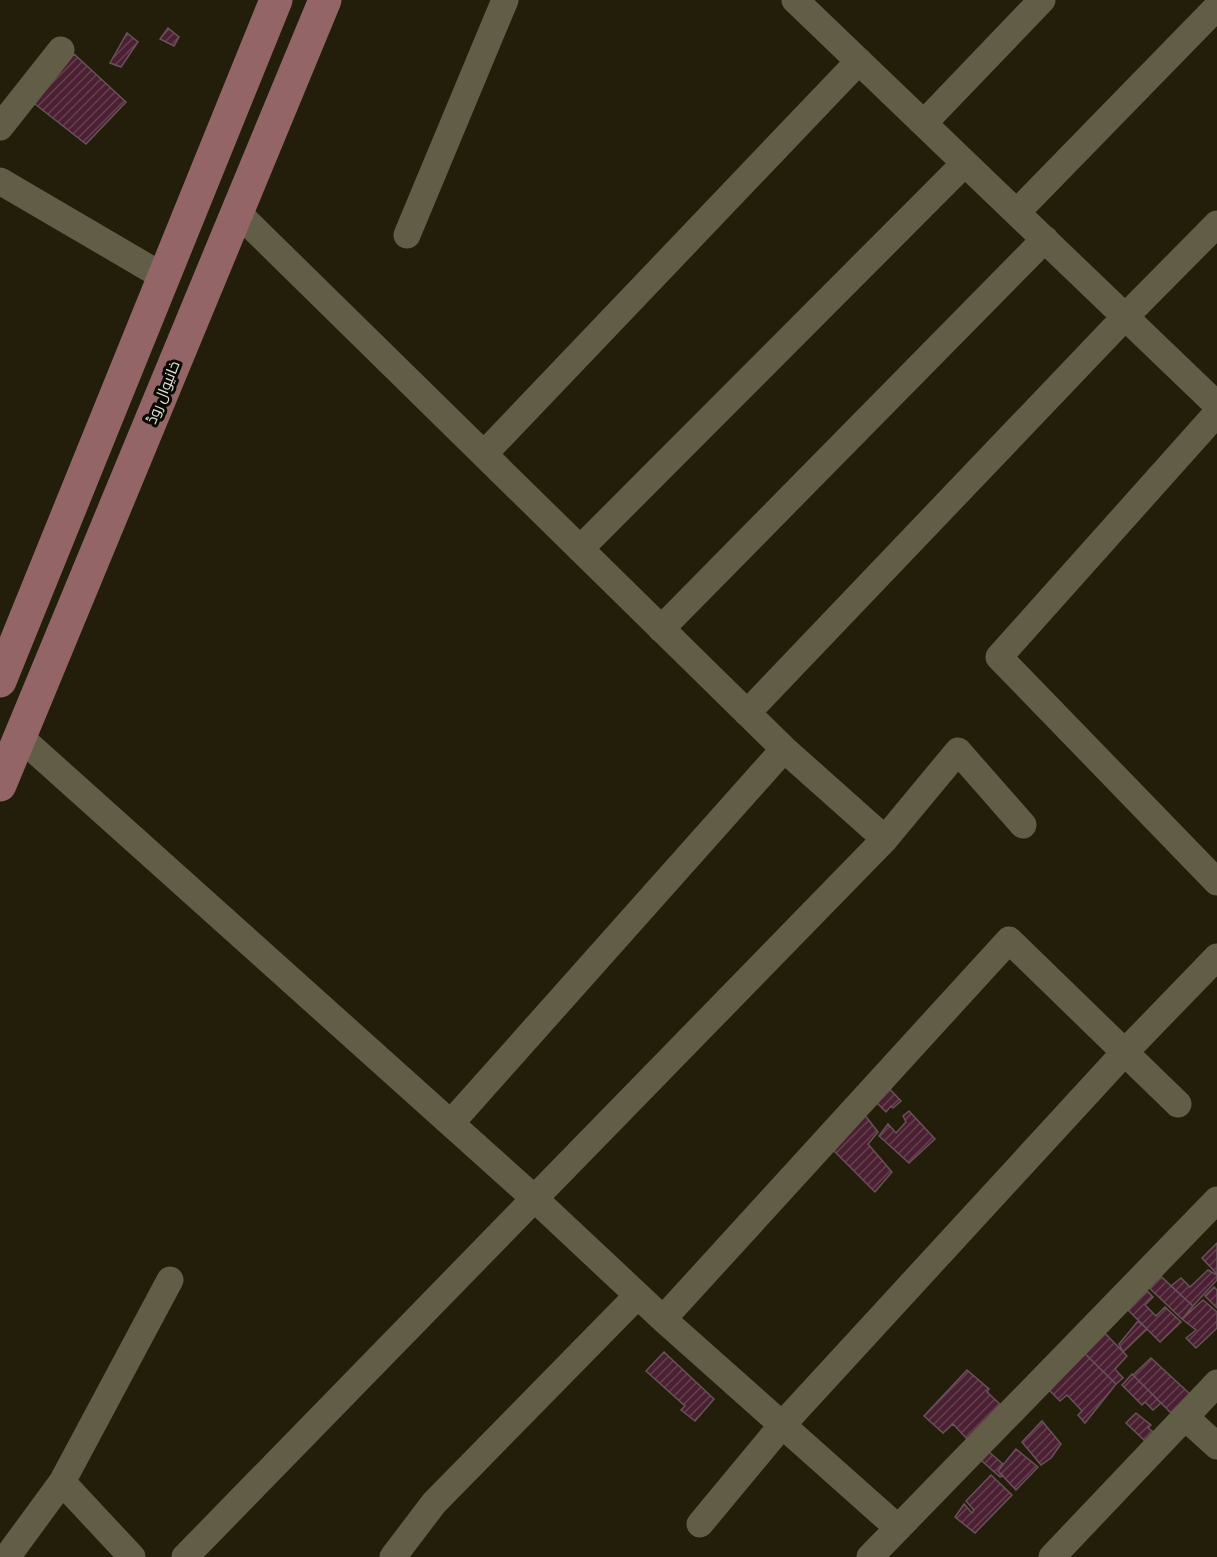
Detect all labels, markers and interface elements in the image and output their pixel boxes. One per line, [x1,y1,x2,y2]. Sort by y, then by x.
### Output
street label: خانیوال روڈ [141,358,184,426]

